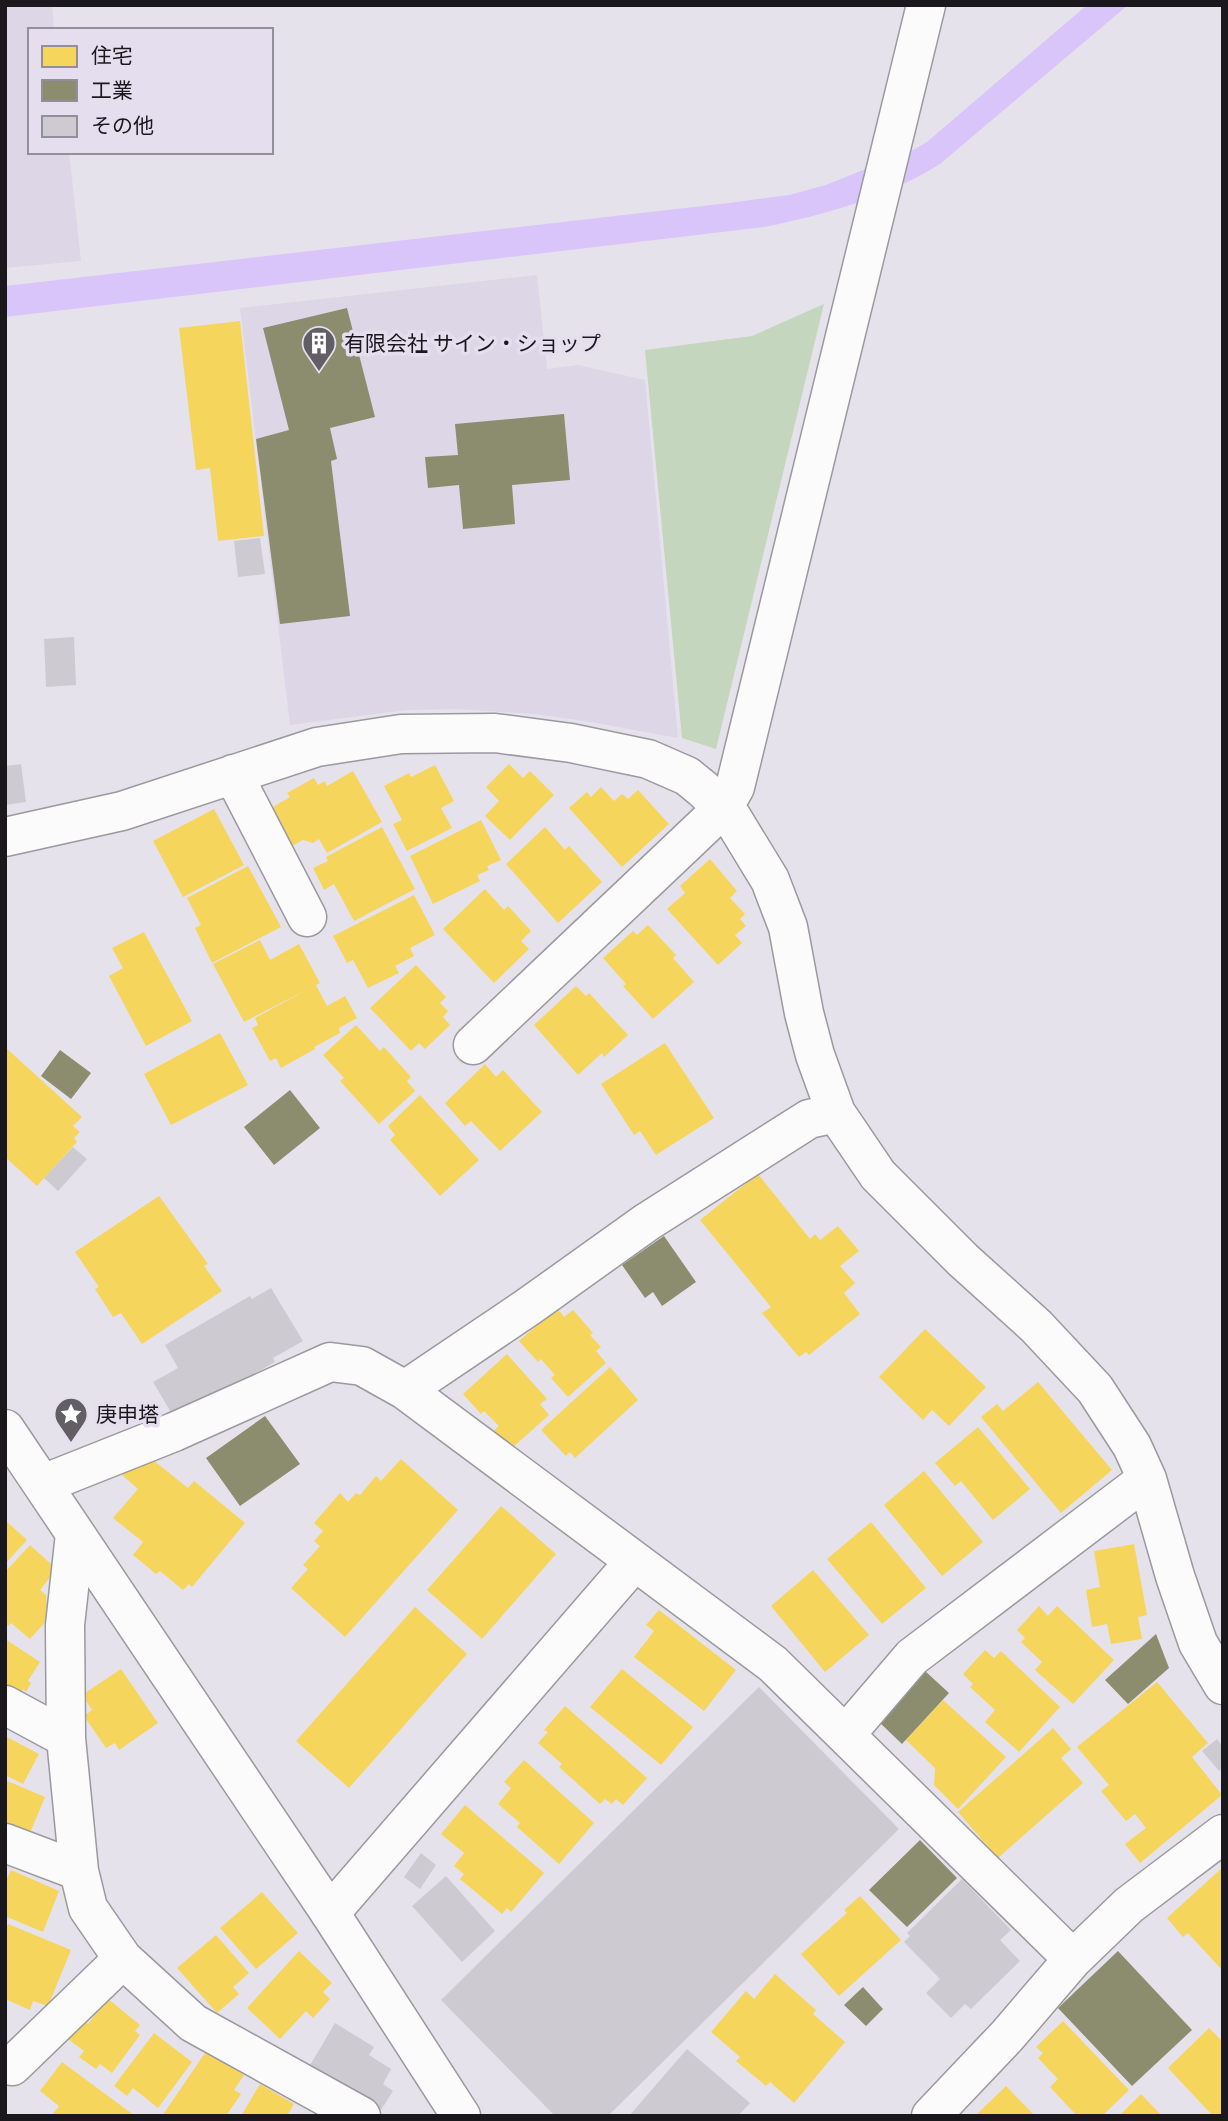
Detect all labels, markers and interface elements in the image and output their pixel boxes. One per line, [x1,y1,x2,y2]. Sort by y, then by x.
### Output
legend [28,28,273,154]
text: 住宅 [91,41,133,70]
text: 工業 [91,76,133,105]
text: その他 [91,111,154,140]
building icon: 有限会社 サイン・ショップ [300,324,338,373]
place label: 有限会社 サイン・ショップ [344,329,601,358]
place icon: 庚申塔 [52,1395,90,1444]
place label: 庚申塔 [96,1400,159,1429]

